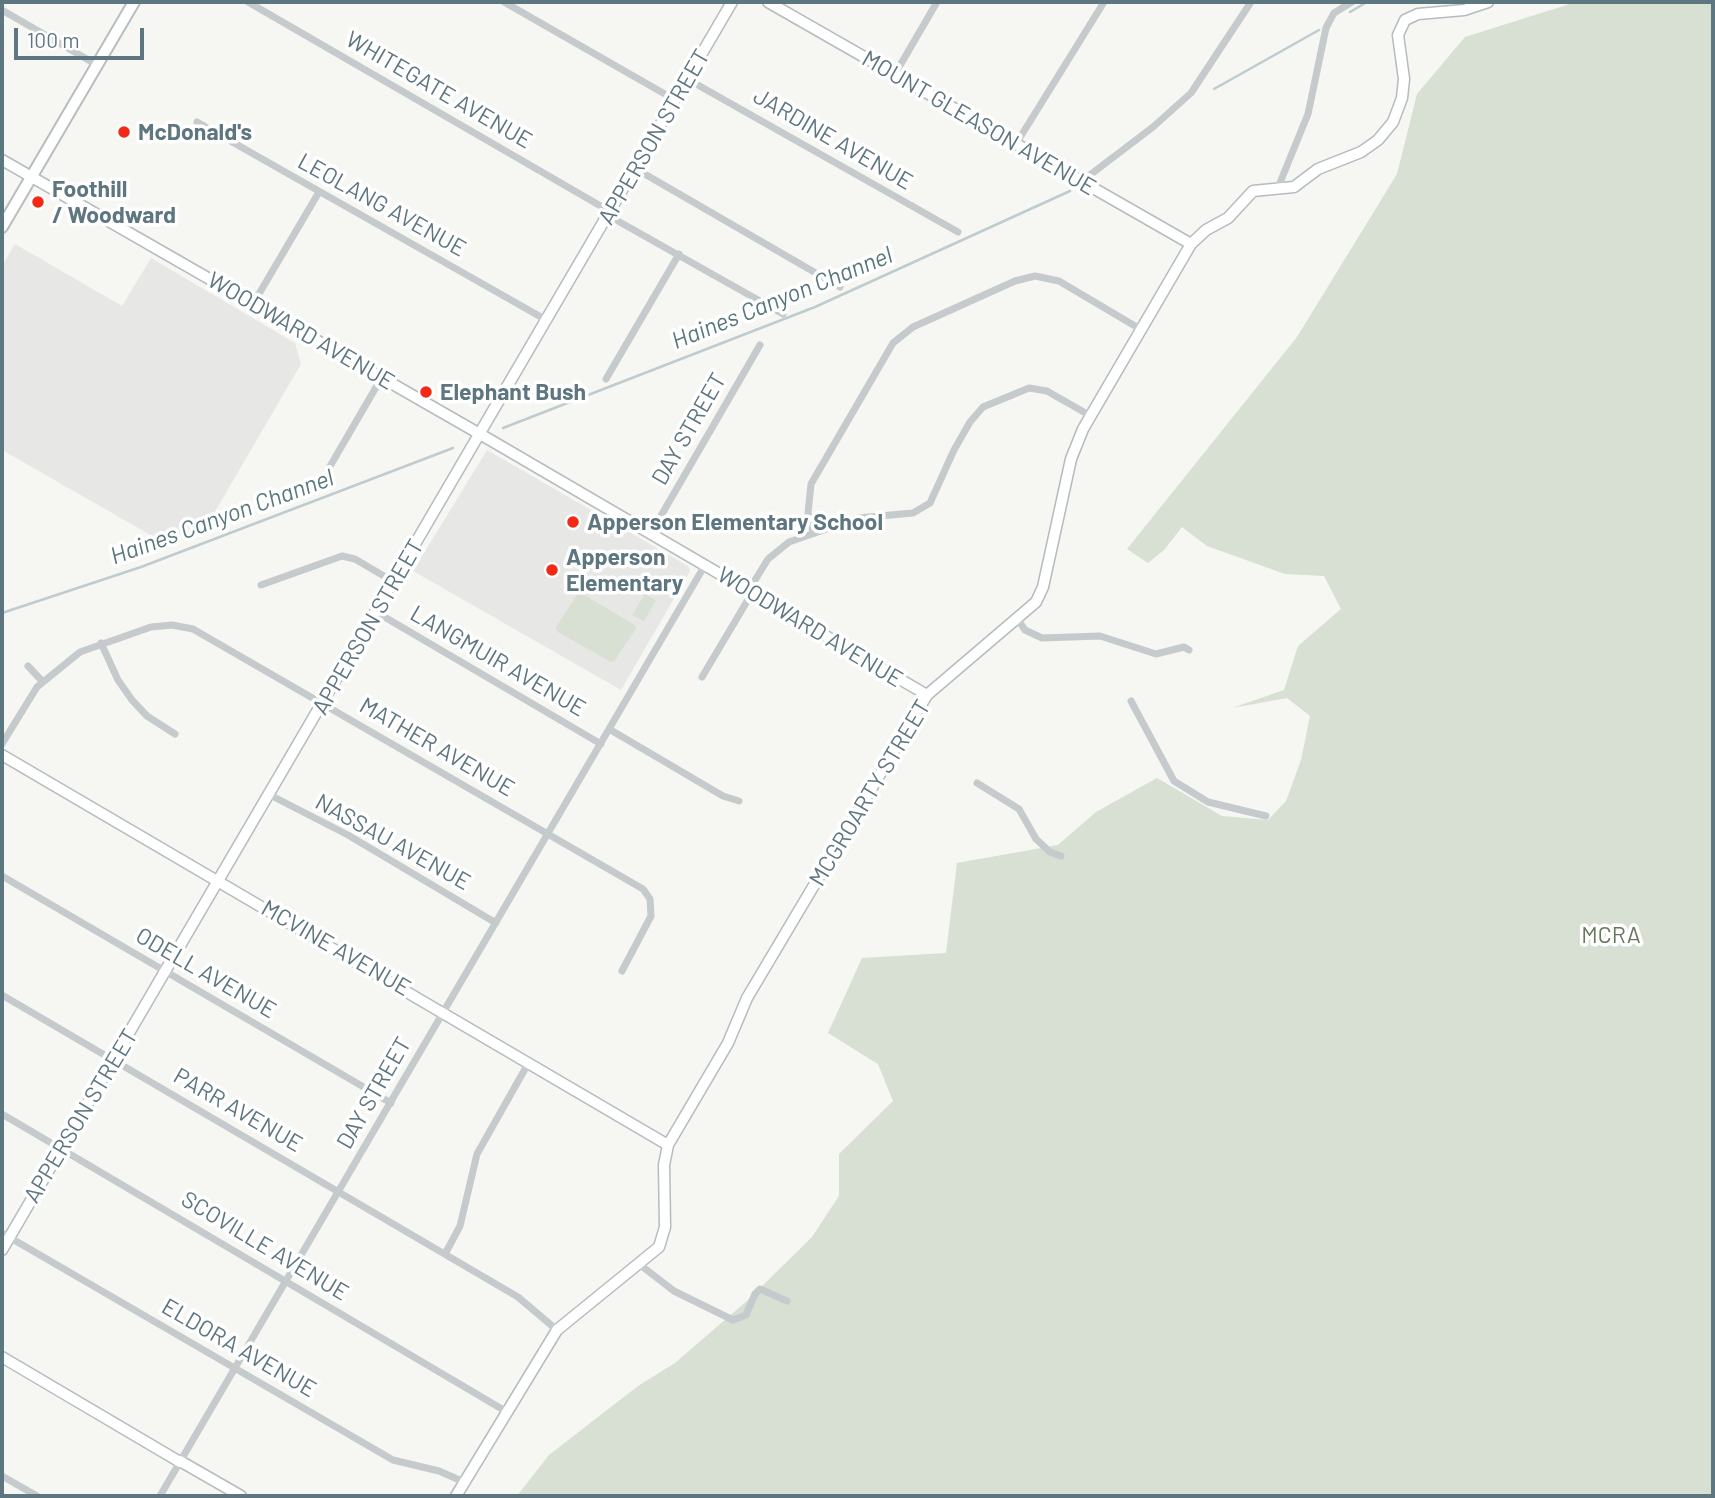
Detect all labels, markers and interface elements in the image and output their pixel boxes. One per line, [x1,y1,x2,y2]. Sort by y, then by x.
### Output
scale bar [18,14,147,58]
street label: WHITEGATE AVENUE [341,25,537,155]
text: 100 m [27,27,80,52]
street label: APPERSON STREET [593,44,715,230]
street label: MOUNT GLEASON AVENUE [857,45,1101,201]
street label: JARDINE AVENUE [748,82,918,196]
place label: McDonald's [138,118,252,146]
marker: McDonald's [116,124,132,140]
street label: LEOLANG AVENUE [293,147,471,263]
place label: Foothill / Woodward [52,175,176,229]
marker: Foothill / Woodward [30,194,46,210]
water label: Haines Canyon Channel [667,241,897,355]
street label: WOODWARD AVENUE [203,266,399,396]
street label: DAY STREET [646,368,732,490]
place label: Elephant Bush [440,378,586,406]
marker: Elephant Bush [418,384,434,400]
water label: Haines Canyon Channel [106,463,338,571]
place label: Apperson Elementary School [587,508,883,536]
marker: Apperson Elementary School [565,514,581,530]
street label: APPERSON STREET [307,534,429,720]
place label: Apperson Elementary [566,543,683,597]
street label: WOODWARD AVENUE [712,561,908,693]
marker: Apperson Elementary [544,562,560,578]
street label: LANGMUIR AVENUE [405,600,591,722]
street label: MATHER AVENUE [355,692,519,802]
street label: MCGROARTY STREET [803,695,937,891]
street label: NASSAU AVENUE [311,788,475,896]
street label: MCVINE AVENUE [256,894,416,1002]
park label: MCRA [1581,921,1641,949]
street label: ODELL AVENUE [131,922,281,1024]
street label: APPERSON STREET [18,1024,144,1208]
street label: DAY STREET [331,1032,417,1154]
street label: PARR AVENUE [169,1062,307,1158]
street label: SCOVILLE AVENUE [176,1185,354,1307]
street label: ELDORA AVENUE [157,1293,321,1403]

